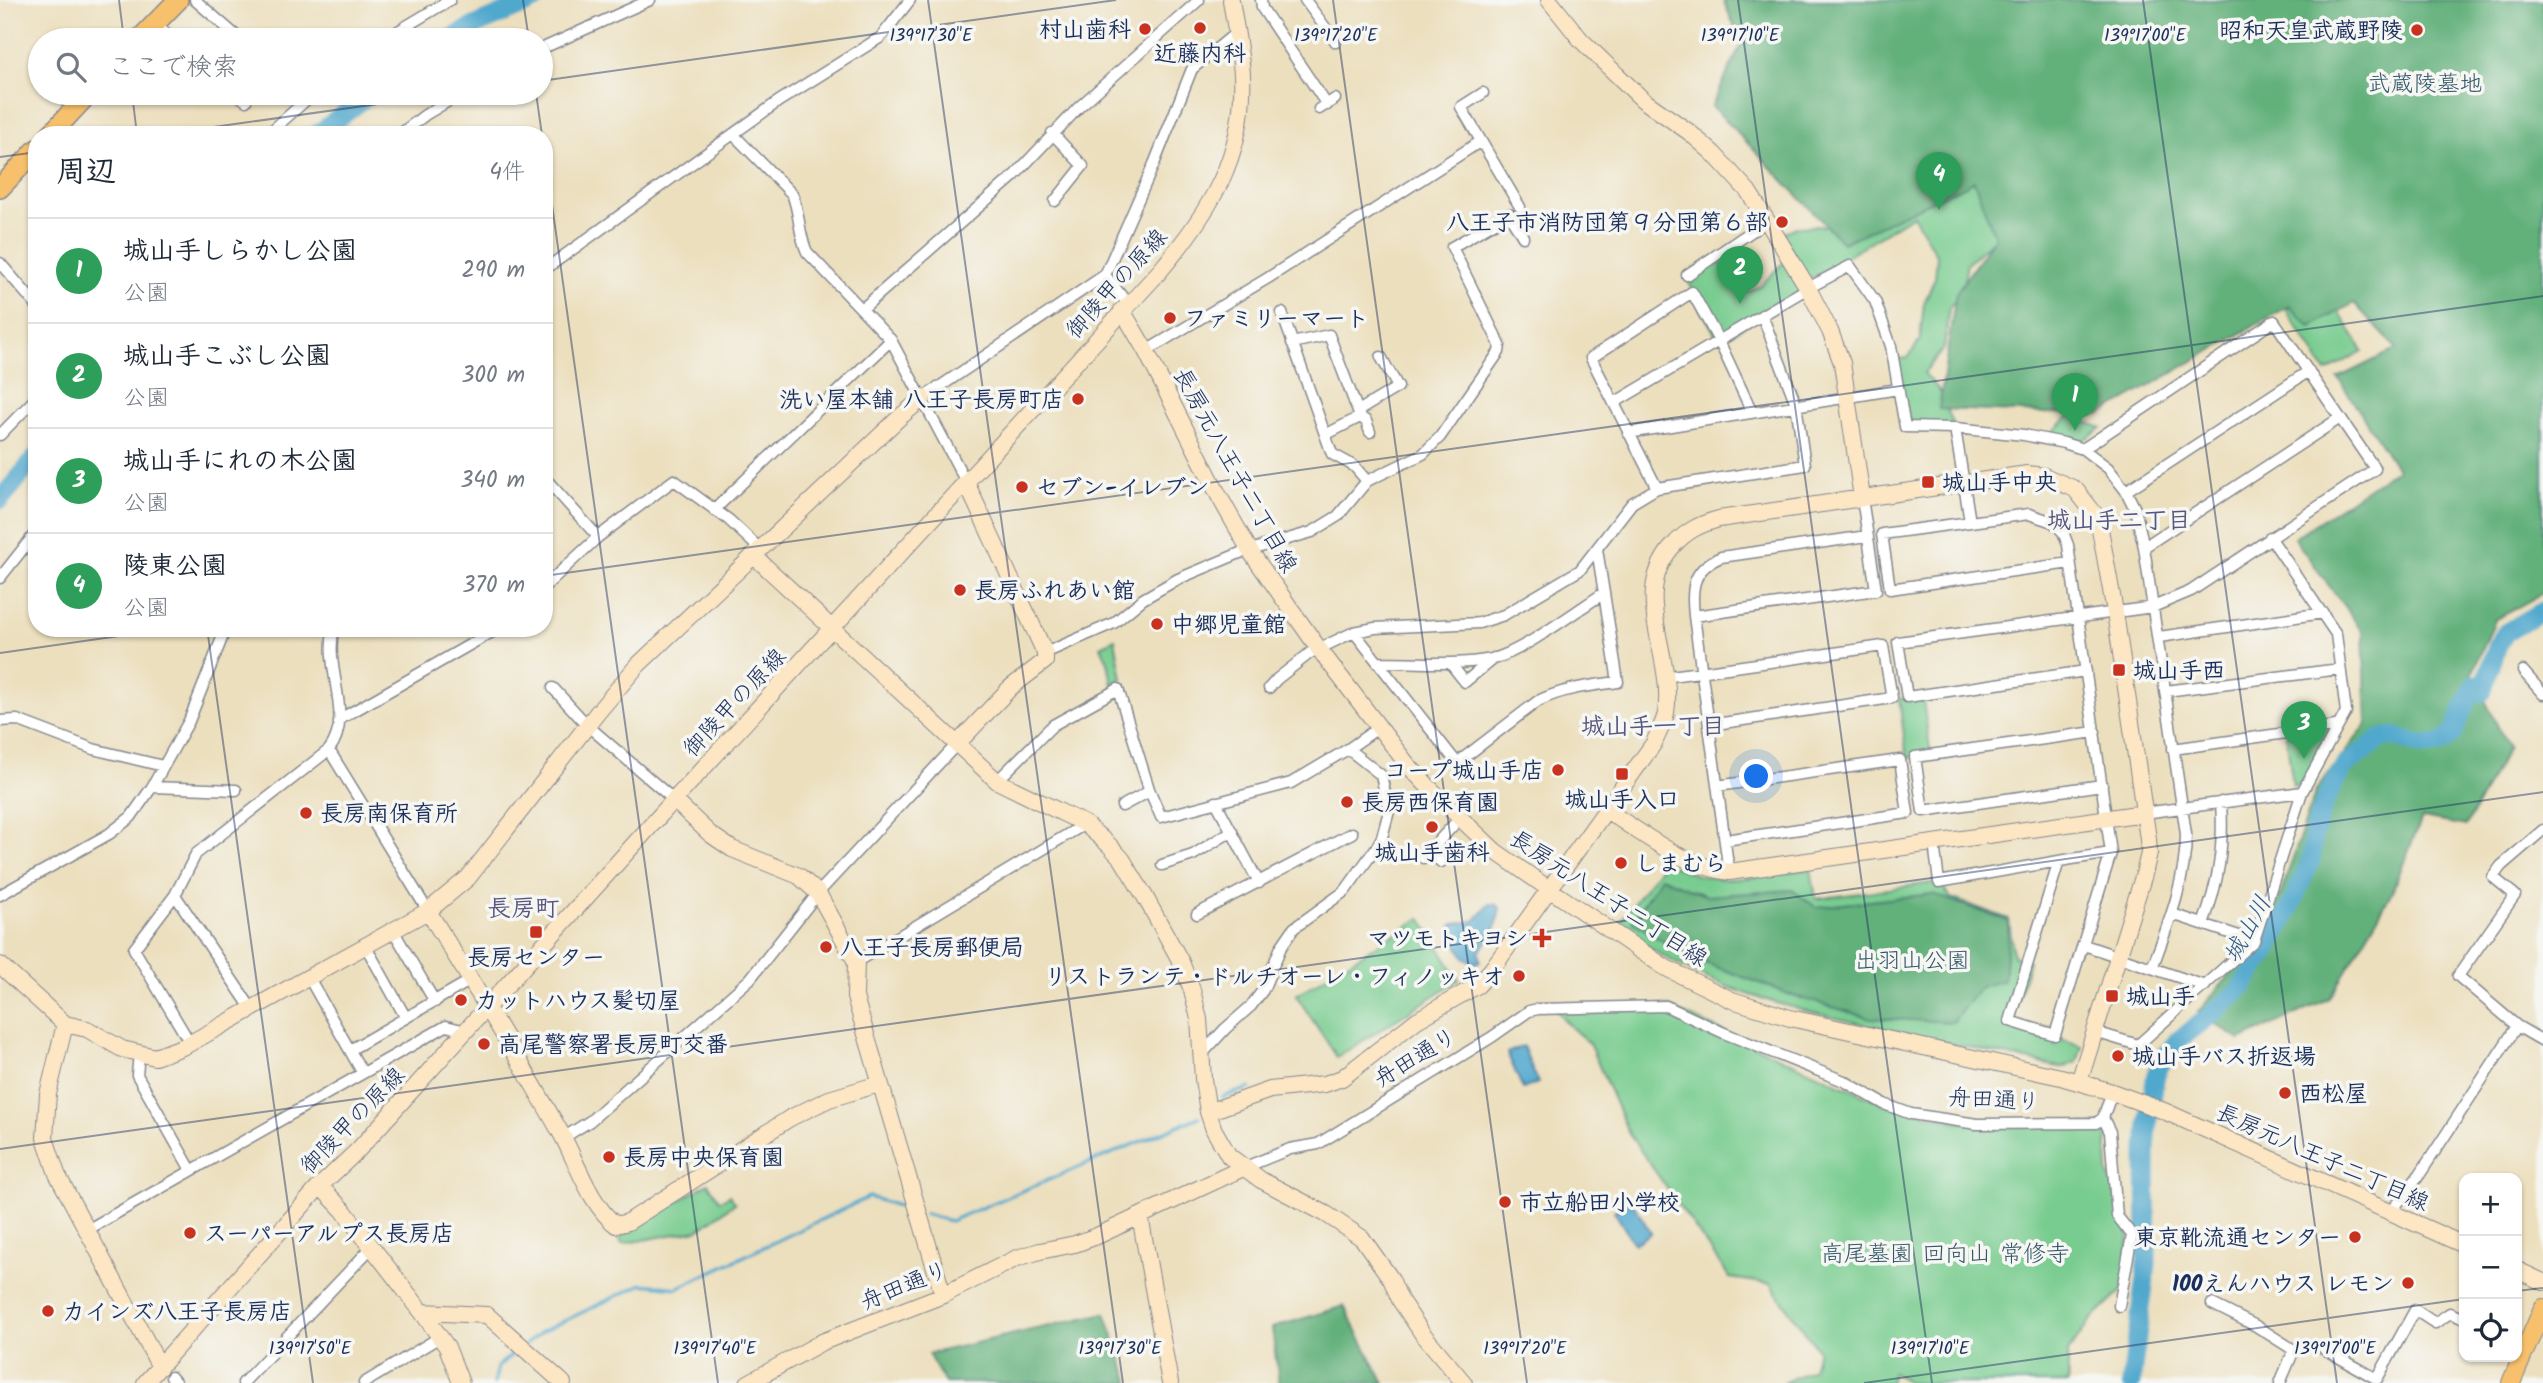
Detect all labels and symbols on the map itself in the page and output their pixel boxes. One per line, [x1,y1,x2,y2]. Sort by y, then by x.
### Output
place label: 村山歯科 [1039,13,1131,49]
place label: 昭和天皇武蔵野陵 [2219,14,2403,50]
marker: 近藤内科 [1192,20,1208,36]
marker: 村山歯科 [1137,21,1153,37]
text: 139°17'30"E [889,22,973,51]
text: 139°17'20"E [1294,22,1378,51]
text: 139°17'10"E [1701,22,1780,51]
text: 139°17'00"E [2104,22,2186,51]
marker: 昭和天皇武蔵野陵 [2409,22,2425,38]
place label: 近藤内科 [1154,37,1246,73]
park label: 武蔵陵墓地 [2368,67,2483,103]
pin: 4 [1916,152,1962,210]
place label: 八王子市消防団第９分団第６部 [1446,206,1768,242]
marker: 八王子市消防団第９分団第６部 [1774,214,1790,230]
street label: 御陵甲の原線 [1058,221,1177,348]
pin: 2 [1717,246,1763,304]
place label: ファミリーマート [1184,302,1369,338]
marker: ファミリーマート [1162,310,1178,326]
street label: 長房元八王子二丁目線 [1163,362,1306,580]
pin: 1 [2052,373,2098,431]
place label: 洗い屋本舗 八王子長房町店 [779,383,1064,419]
marker: 洗い屋本舗 八王子長房町店 [1070,391,1086,407]
place label: 城山手中央 [1942,466,2057,502]
place label: セブン-イレブン [1036,471,1209,507]
marker: 城山手中央 [1920,474,1936,490]
marker: セブン-イレブン [1014,479,1030,495]
district label: 城山手二丁目 [2047,502,2191,541]
place label: 長房ふれあい館 [974,574,1135,610]
marker: 長房ふれあい館 [952,582,968,598]
place label: 中郷児童館 [1171,608,1286,644]
marker: 中郷児童館 [1149,616,1165,632]
street label: 御陵甲の原線 [675,641,796,766]
place label: 城山手西 [2133,654,2225,690]
marker: 城山手西 [2111,662,2127,678]
pin: 3 [2281,701,2327,759]
district label: 城山手一丁目 [1581,708,1725,747]
place label: コープ城山手店 [1384,754,1544,790]
your location [1739,759,1773,793]
marker: コープ城山手店 [1550,762,1566,778]
marker: 城山手入口 [1614,766,1630,782]
place label: 城山手入口 [1565,783,1680,819]
place label: 長房西保育園 [1361,786,1499,822]
marker: 長房西保育園 [1339,794,1355,810]
place label: 長房南保育所 [320,797,458,833]
marker: 長房南保育所 [298,805,314,821]
marker: 城山手歯科 [1424,819,1440,835]
street label: 長房元八王子二丁目線 [1502,822,1714,977]
place label: 城山手歯科 [1375,836,1490,872]
place label: しまむら [1635,847,1727,883]
marker: しまむら [1613,855,1629,871]
water label: 城山川 [2214,889,2283,971]
district label: 長房町 [487,890,559,929]
place label: マツモトキヨシ [1367,922,1528,958]
marker: 長房センター [528,924,544,940]
marker: マツモトキヨシ [1534,930,1550,946]
place label: 八王子長房郵便局 [840,931,1024,967]
marker: 八王子長房郵便局 [818,939,834,955]
place label: 長房センター [467,941,605,977]
park label: 出羽山公園 [1855,944,1970,980]
place label: リストランテ・ドルチオーレ・フィノッキオ [1044,960,1505,996]
marker: リストランテ・ドルチオーレ・フィノッキオ [1511,968,1527,984]
place label: 城山手 [2126,980,2195,1016]
place label: カットハウス髪切屋 [475,984,681,1020]
marker: 城山手 [2104,988,2120,1004]
marker: カットハウス髪切屋 [453,992,469,1008]
street label: 舟田通り [1367,1020,1465,1098]
place label: 高尾警察署長房町交番 [498,1028,728,1064]
marker: 高尾警察署長房町交番 [476,1036,492,1052]
place label: 城山手バス折返場 [2132,1040,2316,1076]
marker: 城山手バス折返場 [2110,1048,2126,1064]
street label: 御陵甲の原線 [293,1059,414,1184]
place label: 西松屋 [2299,1077,2368,1113]
street label: 舟田通り [1947,1081,2041,1121]
marker: 西松屋 [2277,1085,2293,1101]
street label: 長房元八王子二丁目線 [2210,1096,2435,1222]
place label: 長房中央保育園 [623,1141,784,1177]
marker: 長房中央保育園 [601,1149,617,1165]
place label: 市立船田小学校 [1519,1186,1680,1222]
marker: 市立船田小学校 [1497,1194,1513,1210]
place label: スーパーアルプス長房店 [204,1217,454,1253]
place label: 東京靴流通センター [2134,1221,2341,1257]
marker: スーパーアルプス長房店 [182,1225,198,1241]
marker: 東京靴流通センター [2347,1229,2363,1245]
park label: 高尾墓園 回向山 常修寺 [1821,1237,2069,1273]
street label: 舟田通り [855,1253,954,1321]
place label: 100えんハウス レモン [2172,1267,2394,1303]
marker: 100えんハウス レモン [2400,1275,2416,1291]
place label: カインズ八王子長房店 [62,1295,292,1331]
marker: カインズ八王子長房店 [40,1303,56,1319]
text: 139°17'50"E [269,1335,352,1364]
text: 139°17'40"E [674,1335,757,1364]
text: 139°17'30"E [1078,1335,1162,1364]
text: 139°17'20"E [1483,1335,1567,1364]
text: 139°17'10"E [1891,1335,1970,1364]
text: 139°17'00"E [2294,1335,2376,1364]

